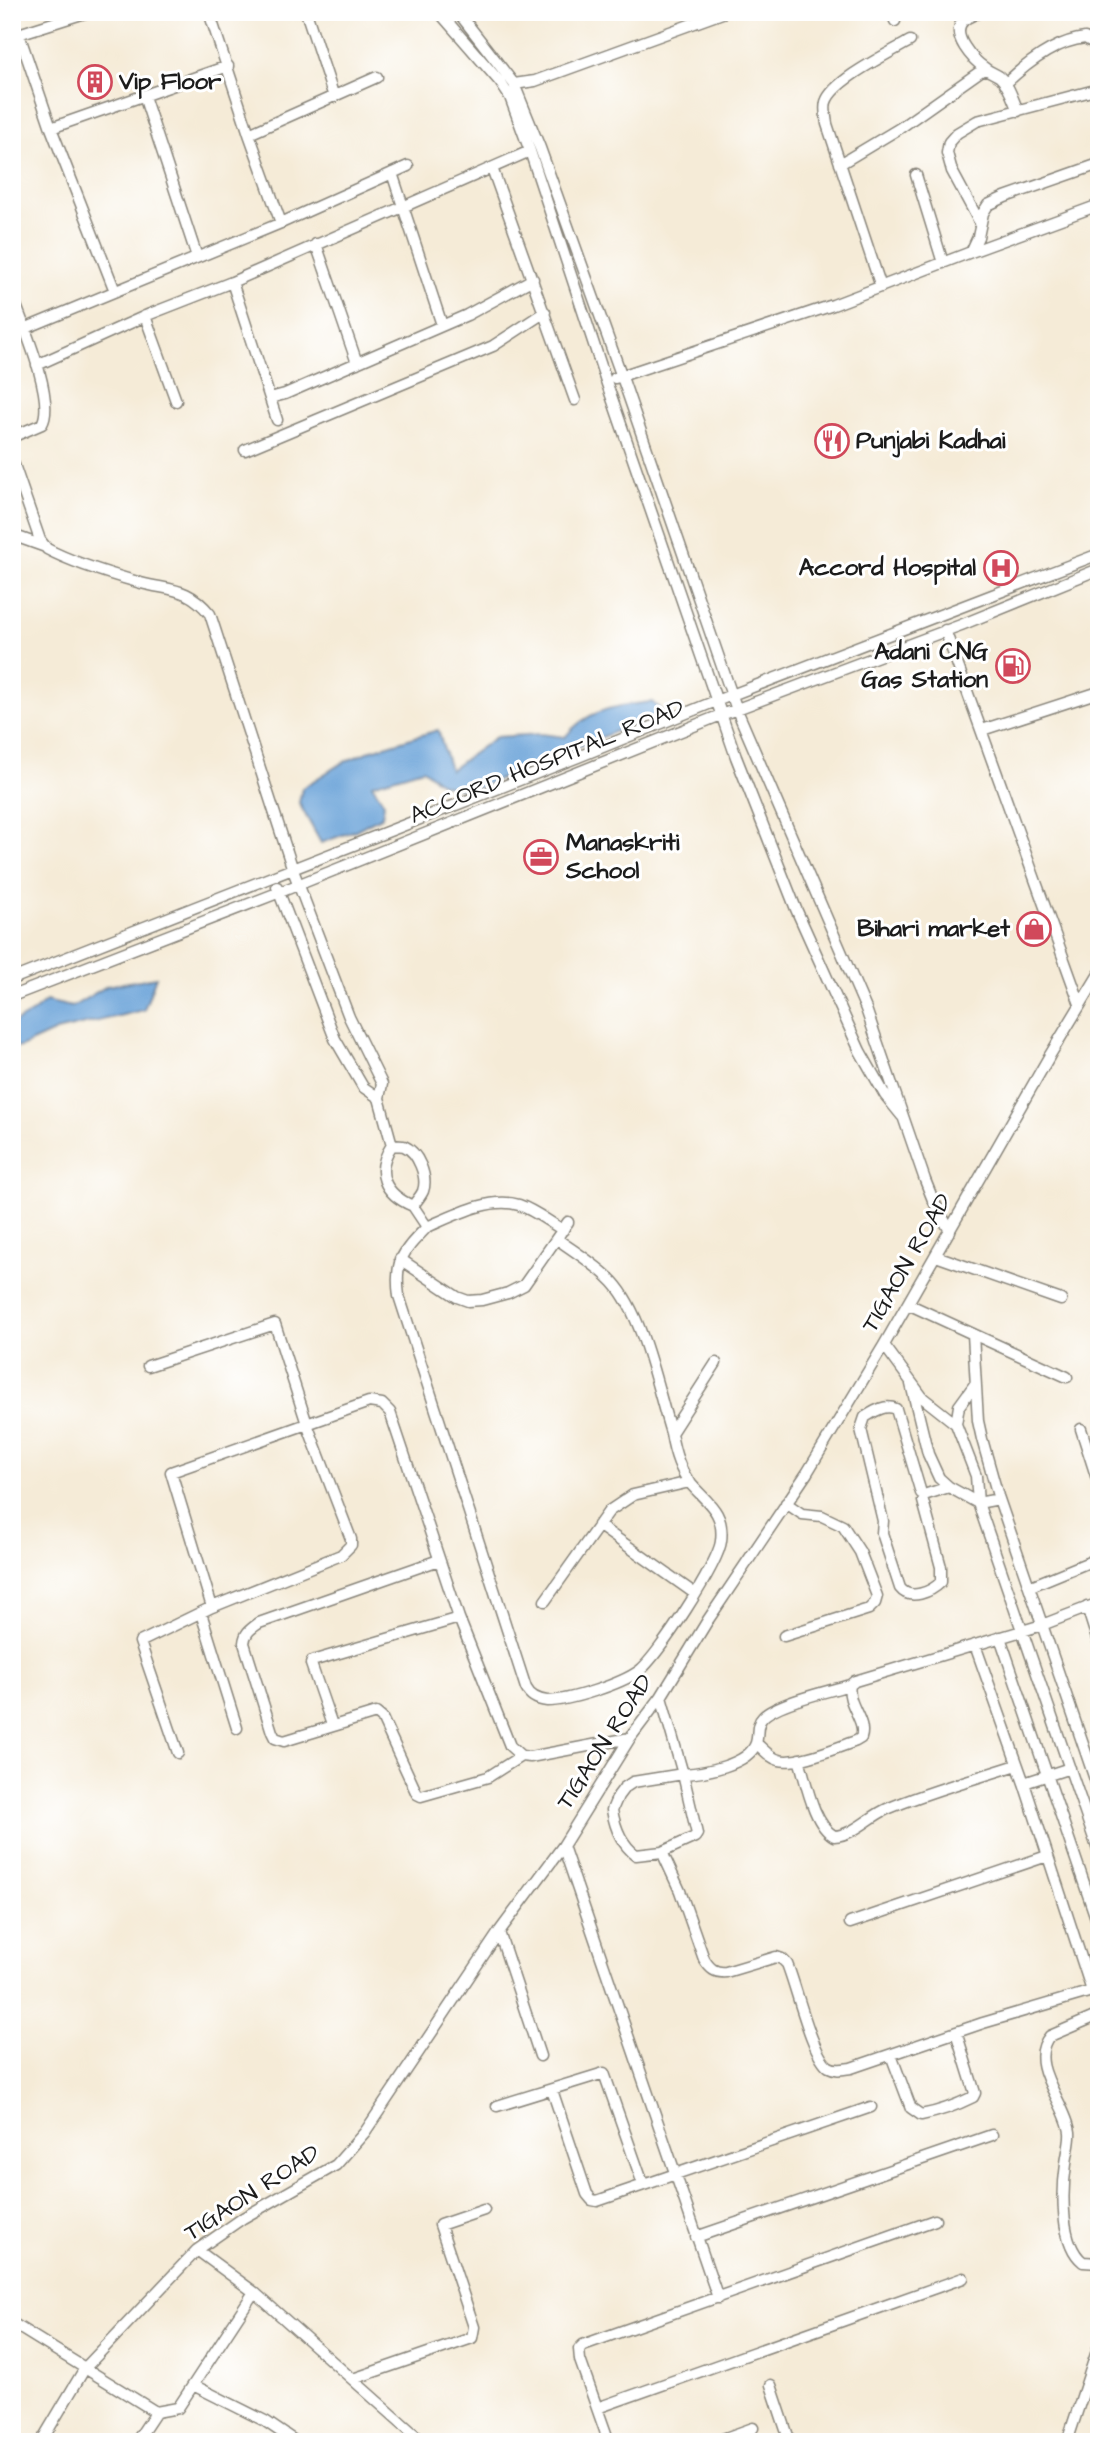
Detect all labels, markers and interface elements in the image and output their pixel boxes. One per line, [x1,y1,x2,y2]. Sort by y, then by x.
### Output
building icon: Vip Floor [76,63,114,101]
place label: Vip Floor [118,65,222,99]
restaurant icon: Punjabi Kadhai [813,422,851,460]
place label: Punjabi Kadhai [856,424,1006,458]
hospital icon: Accord Hospital [982,549,1020,587]
place label: Accord Hospital [799,551,976,585]
place label: Adani CNG Gas Station [861,635,988,697]
fuel station icon: Adani CNG Gas Station [994,647,1032,685]
street label: ACCORD HOSPITAL ROAD [405,691,689,833]
place label: Manaskriti School [565,826,680,888]
office icon: Manaskriti School [522,838,560,876]
shop icon: Bihari market [1015,910,1053,948]
place label: Bihari market [857,912,1010,946]
street label: TIGAON ROAD [853,1187,961,1339]
street label: TIGAON ROAD [548,1668,662,1816]
street label: TIGAON ROAD [178,2136,326,2250]

